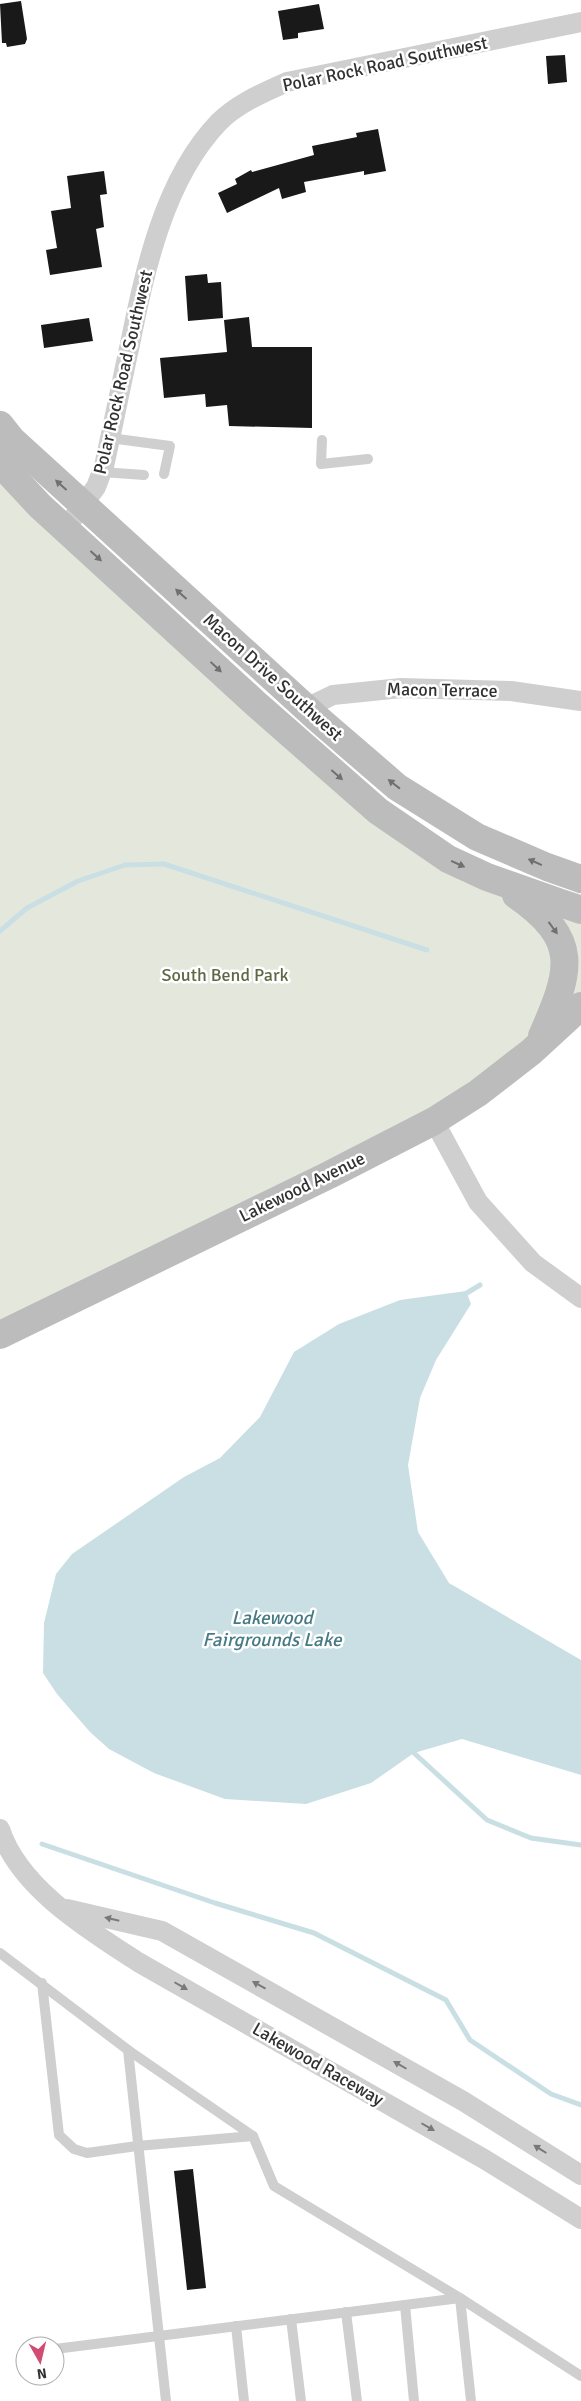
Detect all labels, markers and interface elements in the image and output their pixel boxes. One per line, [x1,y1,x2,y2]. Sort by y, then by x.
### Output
street label: Polar Rock Road Southwest [281,32,489,96]
street label: Polar Rock Road Southwest [89,268,157,476]
one-way arrow [54,479,67,490]
one-way arrow [90,551,103,562]
one-way arrow [175,588,187,600]
street label: Macon Drive Southwest [199,608,347,746]
one-way arrow [209,661,221,673]
street label: Macon Terrace [386,678,498,702]
one-way arrow [331,769,343,780]
one-way arrow [388,778,401,789]
one-way arrow [528,858,542,866]
one-way arrow [451,860,465,868]
one-way arrow [548,921,558,935]
park label: South Bend Park [161,964,289,986]
street label: Lakewood Avenue [236,1147,368,1227]
water label: Lakewood Fairgrounds Lake [203,1606,343,1652]
one-way arrow [105,1915,120,1923]
one-way arrow [252,1981,266,1989]
one-way arrow [173,1982,188,1990]
street label: Lakewood Raceway [248,2018,388,2111]
one-way arrow [394,2061,407,2070]
one-way arrow [421,2123,436,2131]
one-way arrow [533,2144,546,2154]
north arrow [15,2336,65,2386]
text: N [36,2364,48,2382]

